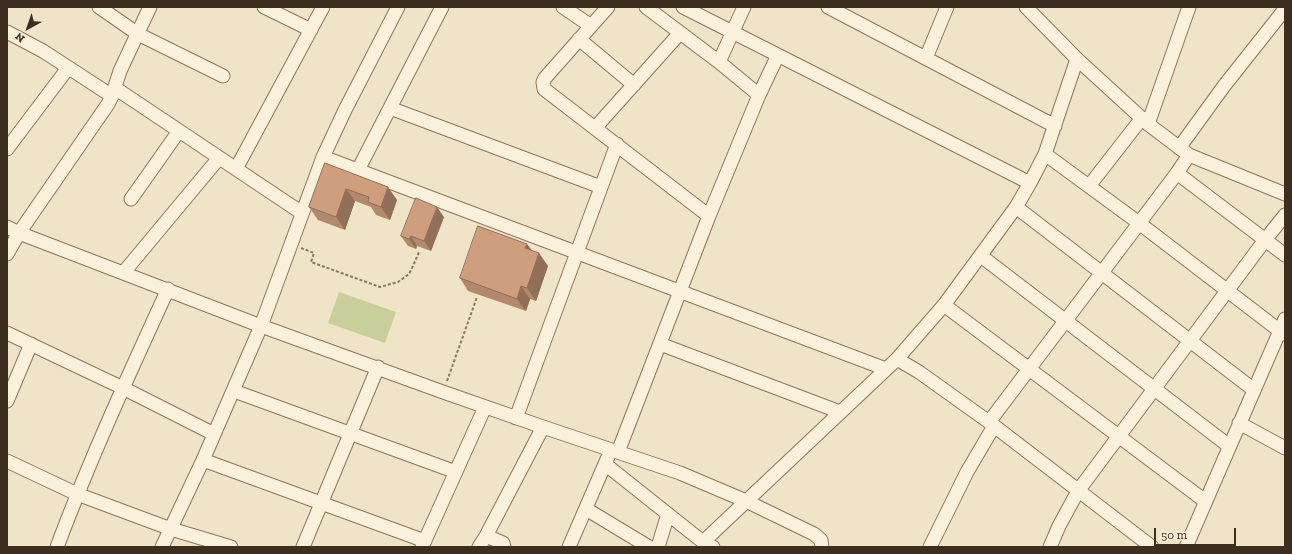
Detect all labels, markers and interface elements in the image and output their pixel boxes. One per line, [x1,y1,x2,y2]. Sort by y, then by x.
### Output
north arrow [8,8,48,48]
text: N [13,30,27,45]
scale bar [1156,520,1238,546]
text: 50 m [1161,528,1187,542]

